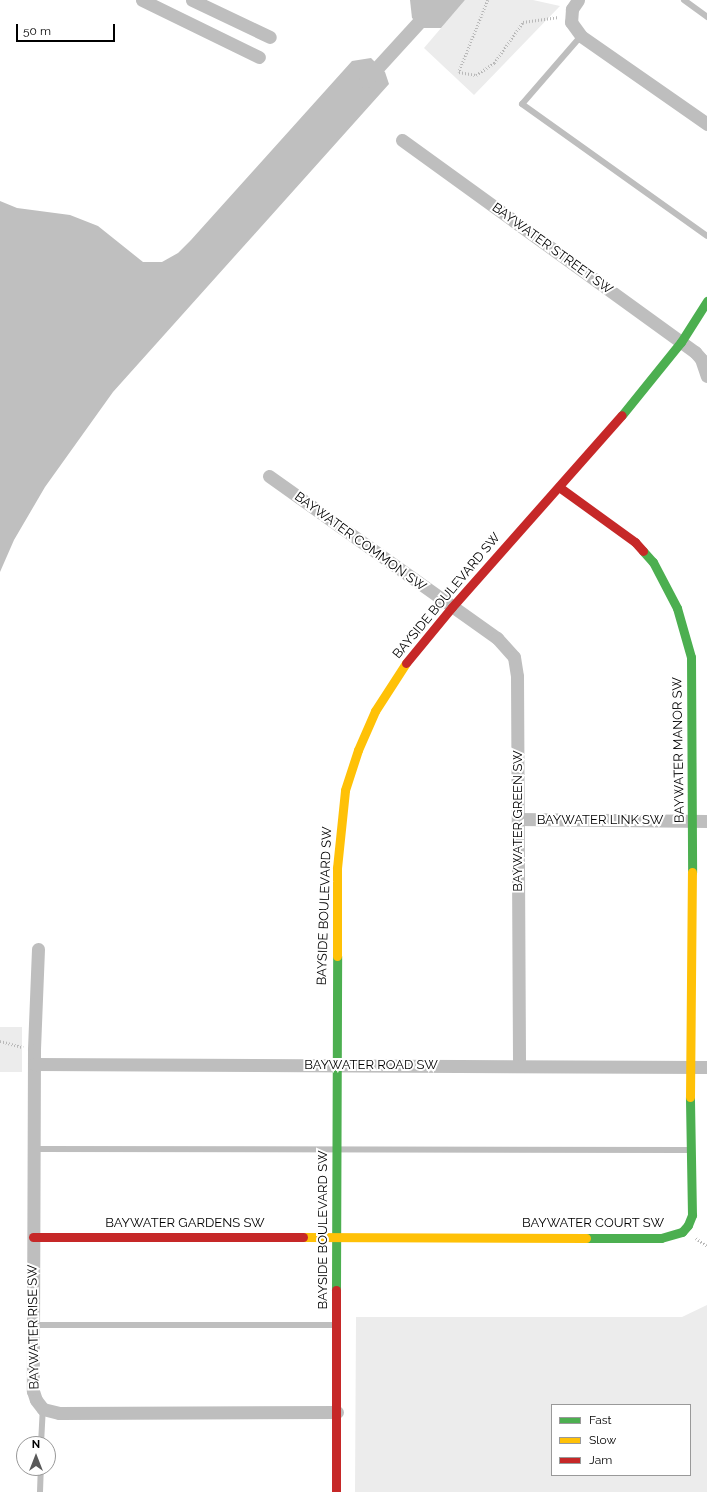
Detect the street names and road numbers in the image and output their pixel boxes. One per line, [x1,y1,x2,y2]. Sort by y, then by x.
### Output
street label: BAYWATER STREET SW [488,200,616,298]
street label: BAYWATER COMMON SW [291,489,429,595]
street label: BAYSIDE BOULEVARD SW [390,530,504,662]
street label: BAYWATER MANOR SW [670,677,688,823]
street label: BAYWATER GREEN SW [510,750,526,892]
street label: BAYWATER LINK SW [537,812,663,828]
street label: BAYSIDE BOULEVARD SW [314,826,336,986]
street label: BAYWATER ROAD SW [304,1057,438,1073]
street label: BAYSIDE BOULEVARD SW [315,1151,331,1309]
street label: BAYWATER GARDENS SW [105,1215,265,1231]
street label: BAYWATER COURT SW [522,1215,664,1231]
street label: BAYWATER RISE SW [25,1264,43,1390]

